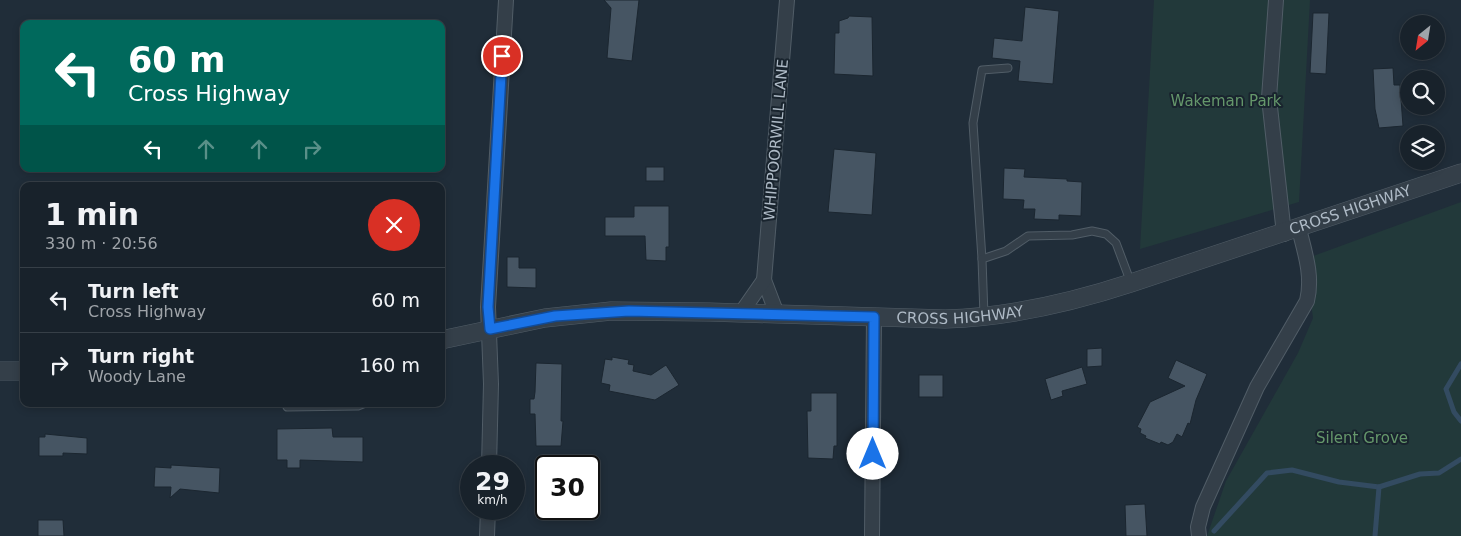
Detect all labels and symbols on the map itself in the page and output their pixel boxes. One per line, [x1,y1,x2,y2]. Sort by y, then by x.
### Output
north arrow [1400,15,1445,60]
pin [481,35,523,77]
street label: WHIPPOORWILL LANE [760,58,792,222]
park label: Wakeman Park [1171,92,1282,110]
street label: CROSS HIGHWAY [1287,181,1414,239]
street label: CROSS HIGHWAY [896,302,1026,328]
position arrow [846,427,898,479]
park label: Silent Grove [1316,429,1408,447]
speed limit sign: 30 [535,455,600,520]

